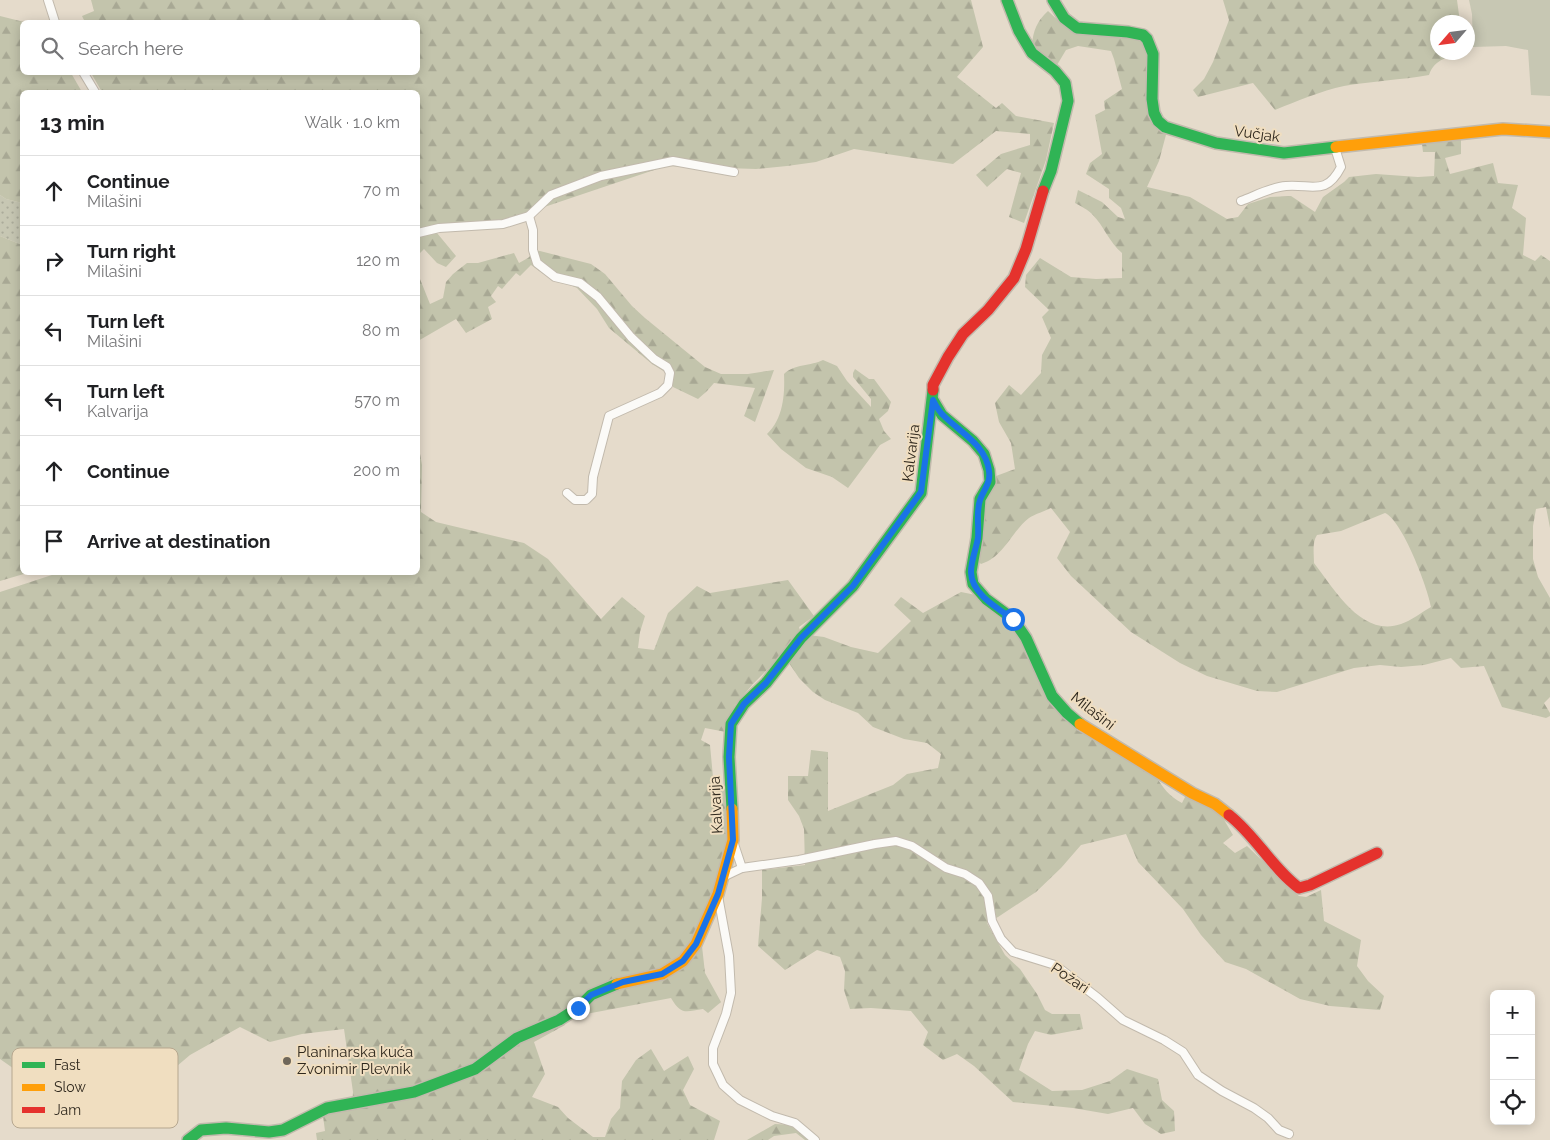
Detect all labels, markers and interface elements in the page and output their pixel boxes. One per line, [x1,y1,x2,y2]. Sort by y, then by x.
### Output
north arrow [1430,15,1475,60]
search box [20,20,420,75]
icon: search [38,34,66,62]
text: Search here [78,37,184,59]
text: 13 min [40,110,105,135]
text: Walk · 1.0 km [304,113,400,132]
street label: Vučjak [1233,122,1281,146]
text: Continue [87,170,170,192]
icon: ahead [40,177,68,205]
text: 70 m [363,181,400,200]
text: Milašini [87,192,142,211]
text: Turn right [87,240,176,262]
icon: right [40,247,68,275]
text: 120 m [356,251,400,270]
text: Milašini [87,262,142,281]
text: Turn left [87,310,164,332]
icon: left [40,317,68,345]
text: 80 m [362,321,400,340]
text: Milašini [87,332,142,351]
text: Turn left [87,380,164,402]
icon: left [40,387,68,415]
text: 570 m [354,391,400,410]
text: Kalvarija [87,402,149,421]
street label: Kalvarija [899,423,923,483]
icon: ahead [40,457,68,485]
text: Continue [87,460,170,482]
text: 200 m [353,461,400,480]
icon: arrive [40,527,68,555]
text: Arrive at destination [87,530,271,552]
route start [1002,608,1025,631]
street label: Milašini [1067,688,1119,734]
street label: Kalvarija [706,776,726,834]
street label: Požari [1048,959,1092,997]
map controls [1490,990,1535,1125]
button: + [1490,990,1535,1035]
route end [567,997,590,1020]
button: − [1490,1035,1535,1080]
place label: Planinarska kuća Zvonimir Plevnik [297,1043,413,1078]
legend [12,1048,178,1128]
marker: Planinarska kuća Zvonimir Plevnik [281,1055,293,1067]
text: Fast [54,1057,81,1073]
text: Slow [54,1079,86,1095]
button: locate [1490,1080,1535,1125]
text: Jam [54,1102,81,1118]

